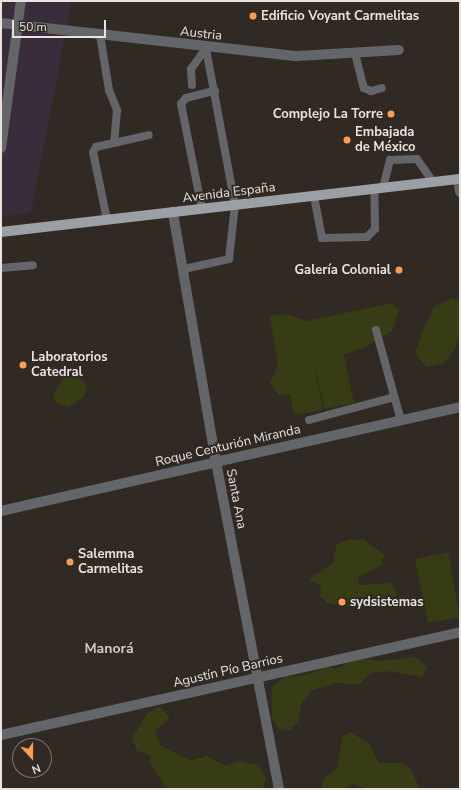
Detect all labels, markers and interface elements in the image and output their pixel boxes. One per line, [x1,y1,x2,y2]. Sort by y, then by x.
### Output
place label: Edificio Voyant Carmelitas [261,8,419,24]
marker: Edificio Voyant Carmelitas [248,11,258,21]
scale bar [14,12,108,38]
text: 50 m [19,19,47,35]
street label: Austria [179,24,223,44]
place label: Complejo La Torre [273,106,383,122]
marker: Complejo La Torre [386,109,396,119]
place label: Embajada de México [355,125,416,156]
marker: Embajada de México [342,135,352,145]
street label: Avenida España [182,180,276,206]
place label: Galería Colonial [295,262,391,278]
marker: Galería Colonial [394,265,404,275]
place label: Laboratorios Catedral [31,350,108,381]
marker: Laboratorios Catedral [18,360,28,370]
street label: Roque Centurión Miranda [154,422,302,470]
street label: Santa Ana [223,468,249,530]
place label: Salemma Carmelitas [78,547,143,578]
marker: Salemma Carmelitas [65,557,75,567]
place label: sydsistemas [350,594,423,610]
marker: sydsistemas [337,597,347,607]
district label: Manorá [84,641,134,657]
street label: Agustín Pío Barrios [172,651,284,691]
north arrow [12,738,52,778]
text: N [30,760,43,777]

